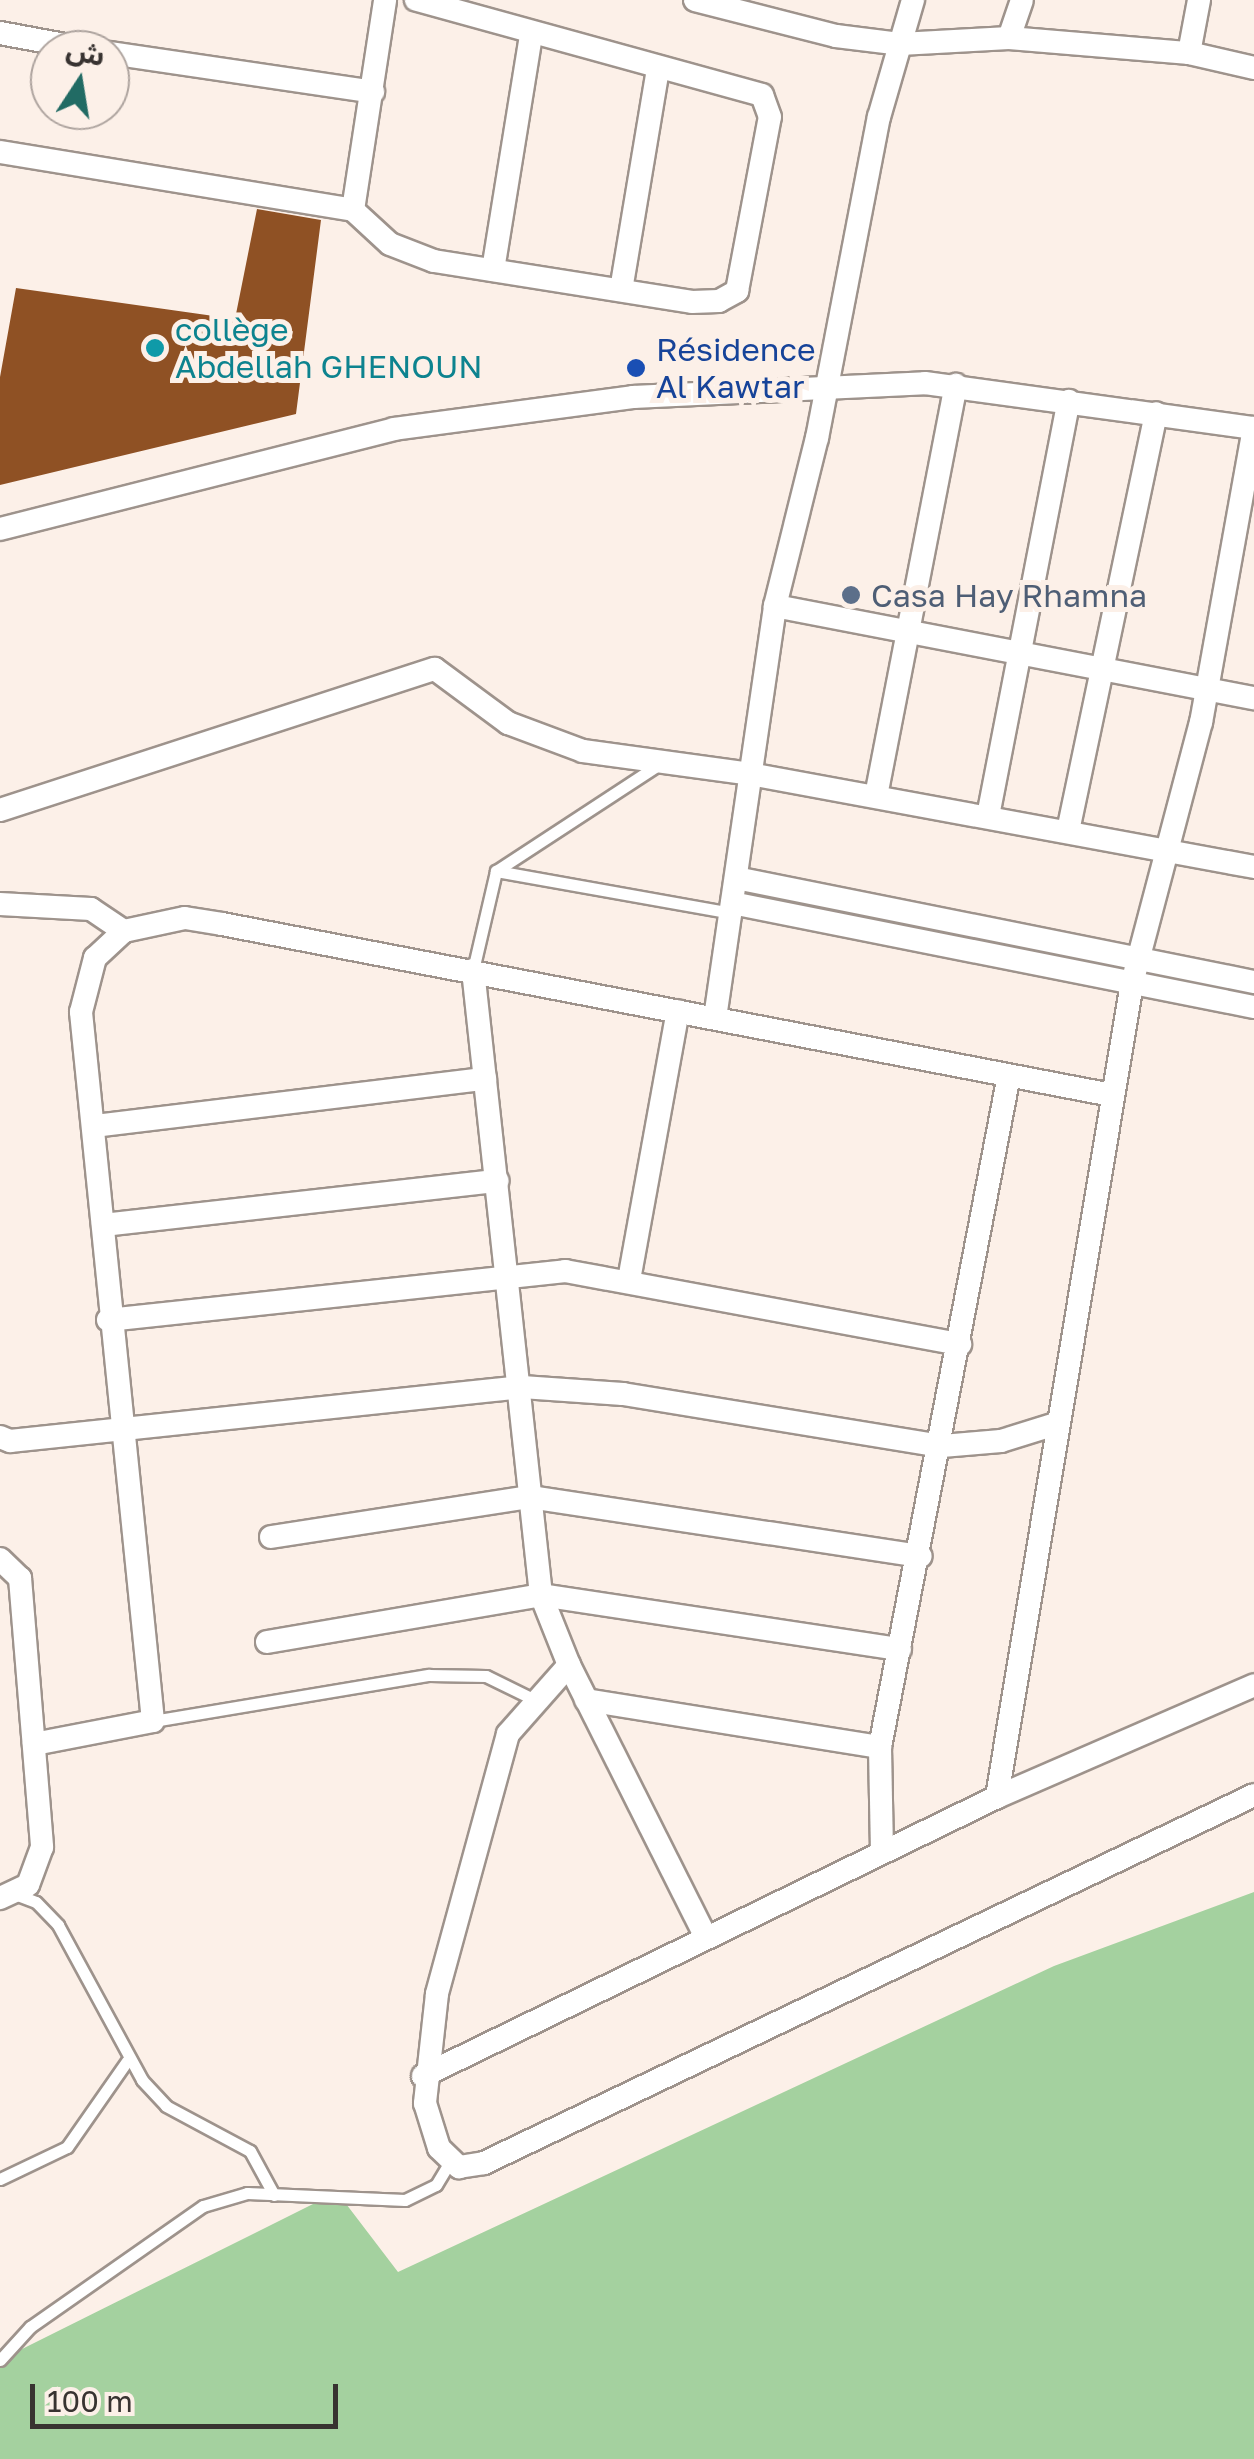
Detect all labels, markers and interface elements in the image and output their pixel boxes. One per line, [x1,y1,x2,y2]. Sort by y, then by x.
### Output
north arrow [30,30,130,130]
text: ش [64,32,108,72]
place label: collège Abdellah GHENOUN [175,311,483,386]
place label: Résidence Al Kawtar [656,331,815,406]
marker: collège Abdellah GHENOUN [144,337,166,359]
marker: Résidence Al Kawtar [625,357,647,379]
place label: Casa Hay Rhamna [871,576,1147,614]
marker: Casa Hay Rhamna [840,584,862,606]
scale bar [35,2364,342,2426]
text: 100 m [47,2383,133,2419]

